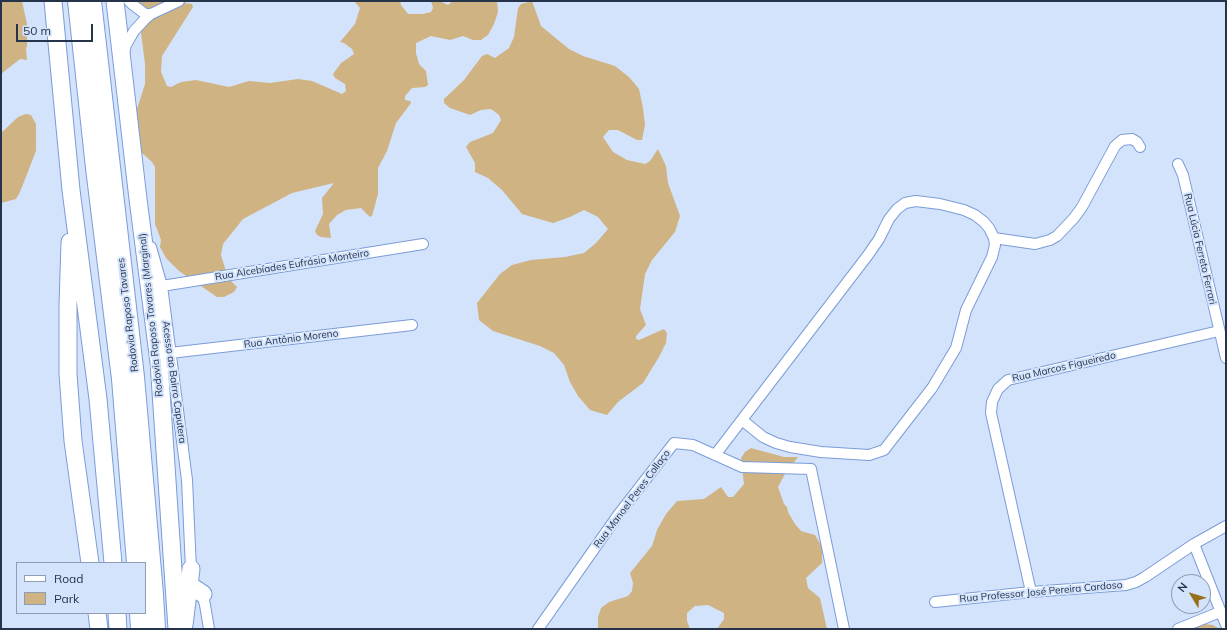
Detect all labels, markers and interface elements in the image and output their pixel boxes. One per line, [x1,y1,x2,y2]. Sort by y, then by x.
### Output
scale bar [18,16,95,42]
text: 50 m [23,23,51,38]
street label: Rua Lúcia Ferreto Ferrari [1181,192,1219,306]
street label: Rodovia Raposo Tavares (Marginal) [136,233,166,397]
street label: Rua Alcebíades Eufrásio Monteiro [214,247,370,283]
street label: Rodovia Raposo Tavares [115,257,141,373]
street label: Acesso ao Bairro Caputera [159,320,189,444]
street label: Rua Antônio Moreno [243,327,339,351]
street label: Rua Marcos Figueiredo [1011,349,1117,385]
street label: Rua Manoel Peres Collaço [591,448,673,550]
legend [16,562,146,614]
text: Road [54,571,83,586]
north arrow [1171,574,1211,614]
street label: Rua Professor José Pereira Cardoso [959,579,1123,605]
text: N [1174,580,1190,595]
text: Park [54,591,79,606]

